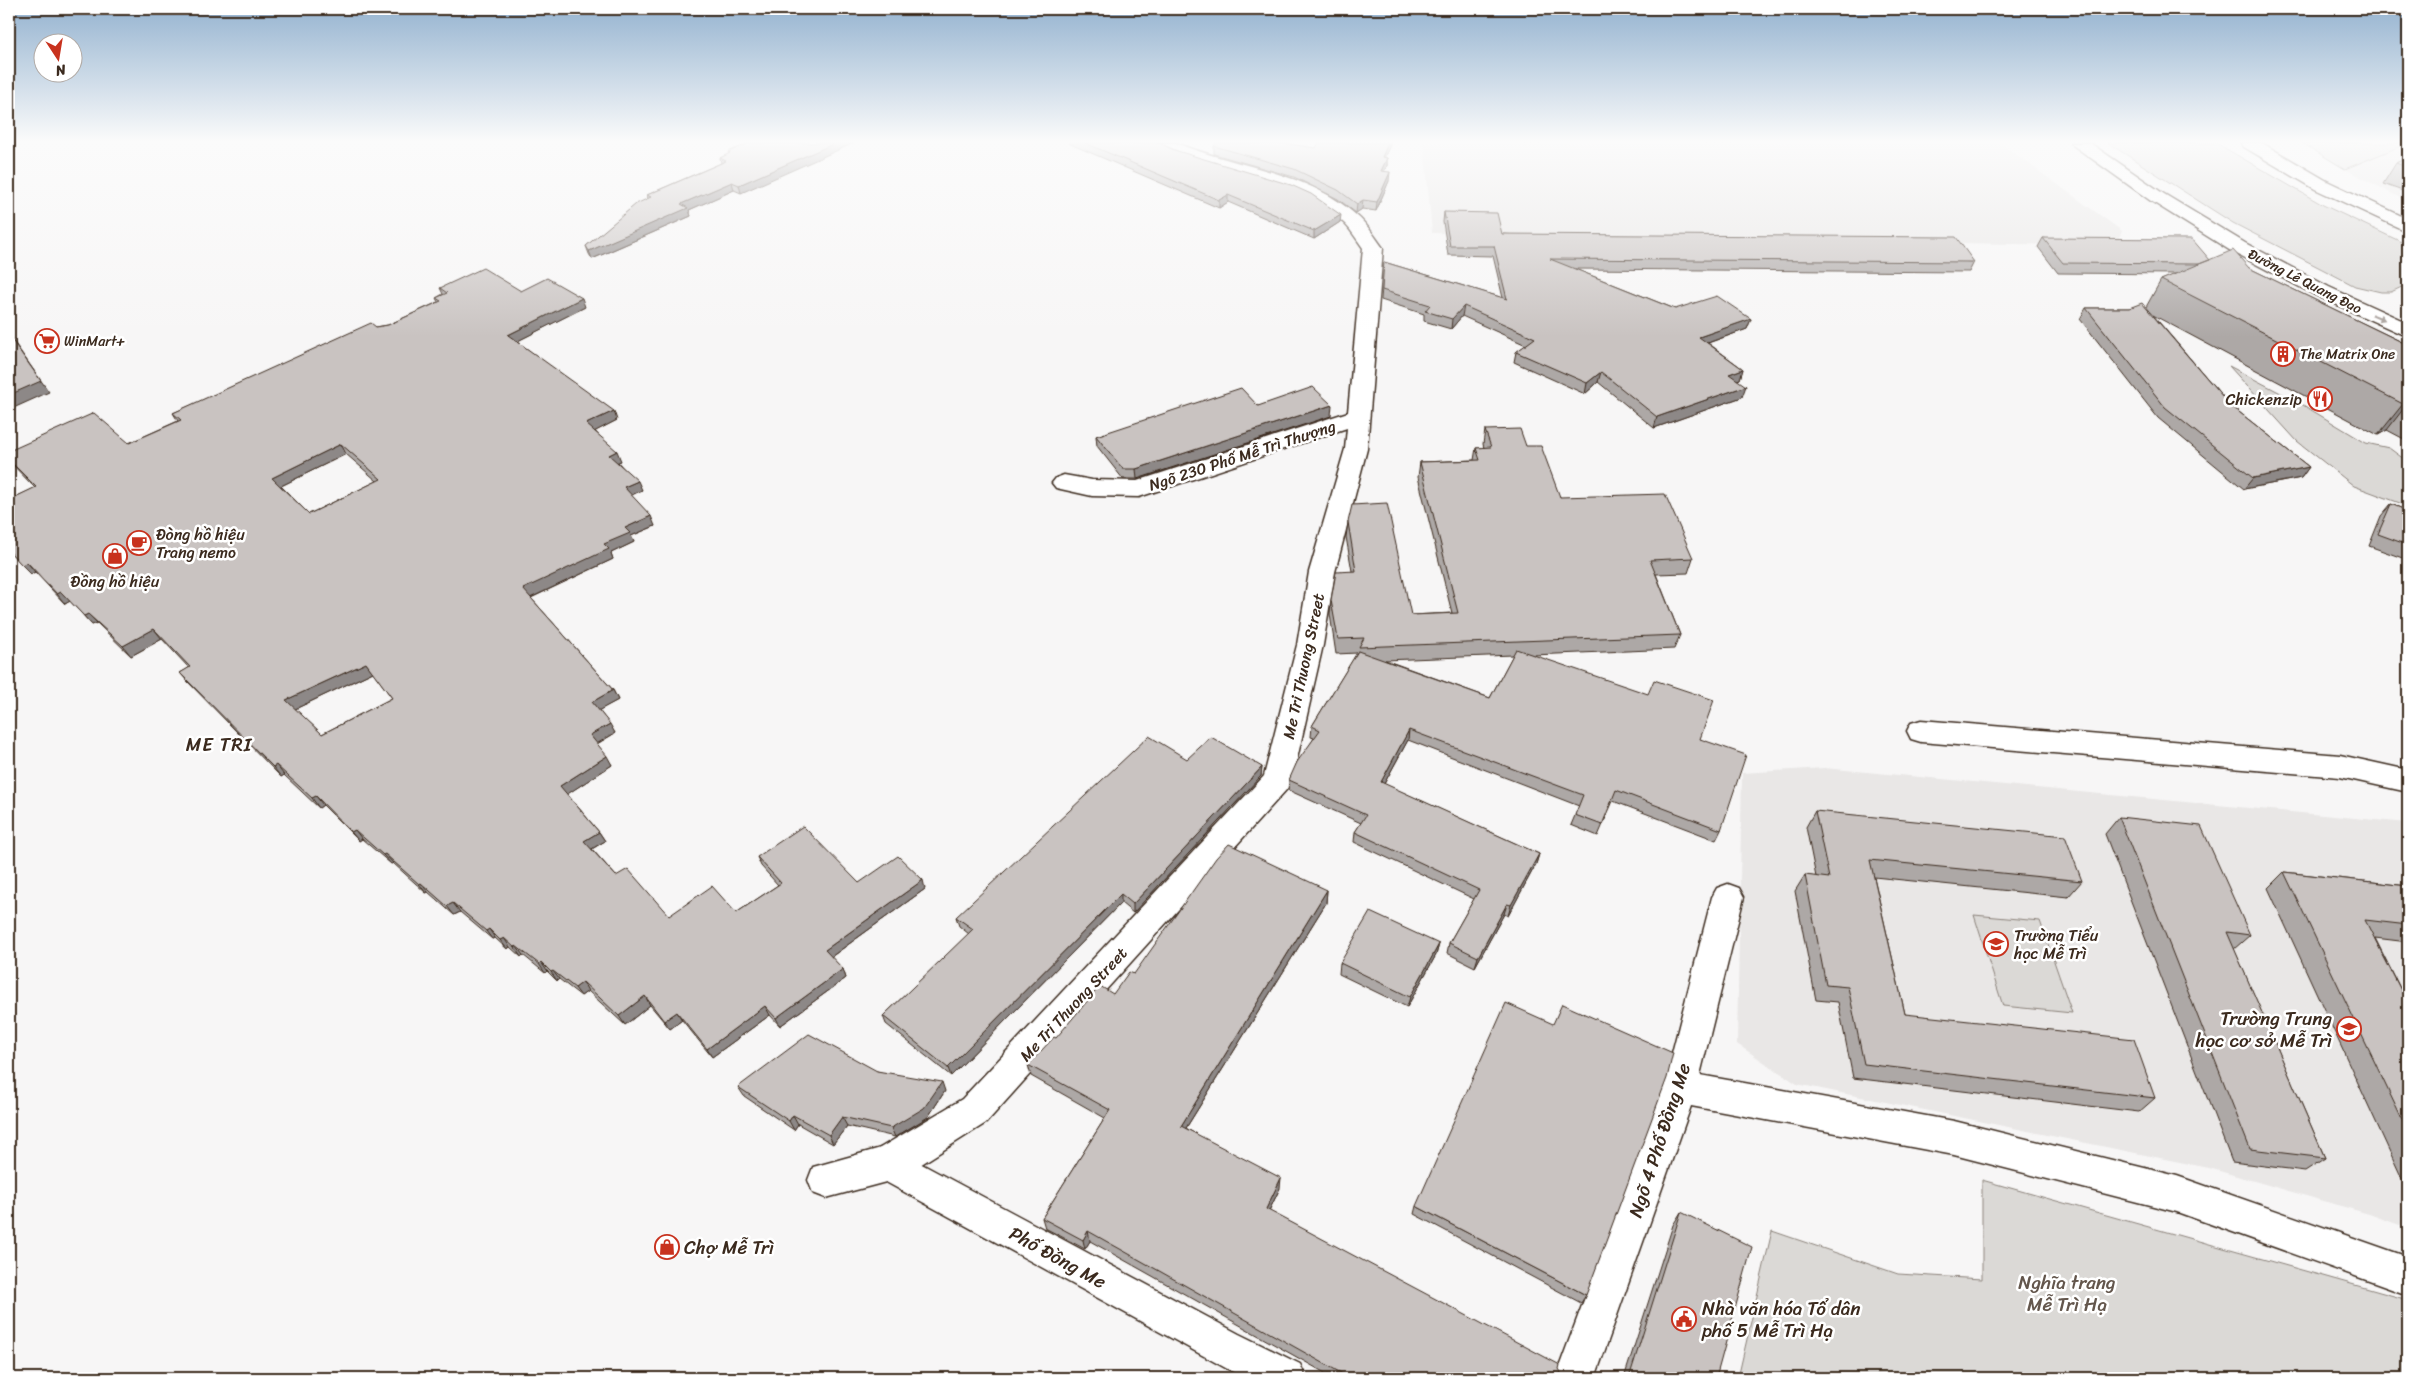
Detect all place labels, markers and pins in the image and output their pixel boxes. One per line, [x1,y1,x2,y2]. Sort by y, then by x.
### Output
supermarket icon: WinMart+ [34,328,60,354]
place label: WinMart+ [64,329,126,354]
building icon: The Matrix One [2270,341,2296,367]
place label: The Matrix One [2300,342,2395,367]
place label: Chickenzip [2225,385,2303,414]
restaurant icon: Chickenzip [2307,386,2333,412]
place label: Đòng hồ hiệu Trang nemo [156,520,245,567]
cafe icon: Đòng hồ hiệu Trang nemo [126,530,152,556]
shop icon: Đồng hồ hiệu [102,543,128,569]
place label: Đồng hồ hiệu [71,567,160,596]
place label: Trường Tiểu học Mễ Trì [2013,921,2099,968]
school or university icon: Trường Tiểu học Mễ Trì [1983,931,2009,957]
place label: Trường Trung học cơ sở Mễ Trì [2194,1002,2333,1057]
school or university icon: Trường Trung học cơ sở Mễ Trì [2336,1016,2362,1042]
place label: Chợ Mễ Trì [684,1231,775,1264]
shop icon: Chợ Mễ Trì [654,1234,680,1260]
place label: Nhà văn hóa Tổ dân phố 5 Mễ Trì Hạ [1701,1292,1861,1347]
public building icon: Nhà văn hóa Tổ dân phố 5 Mễ Trì Hạ [1671,1306,1697,1332]

